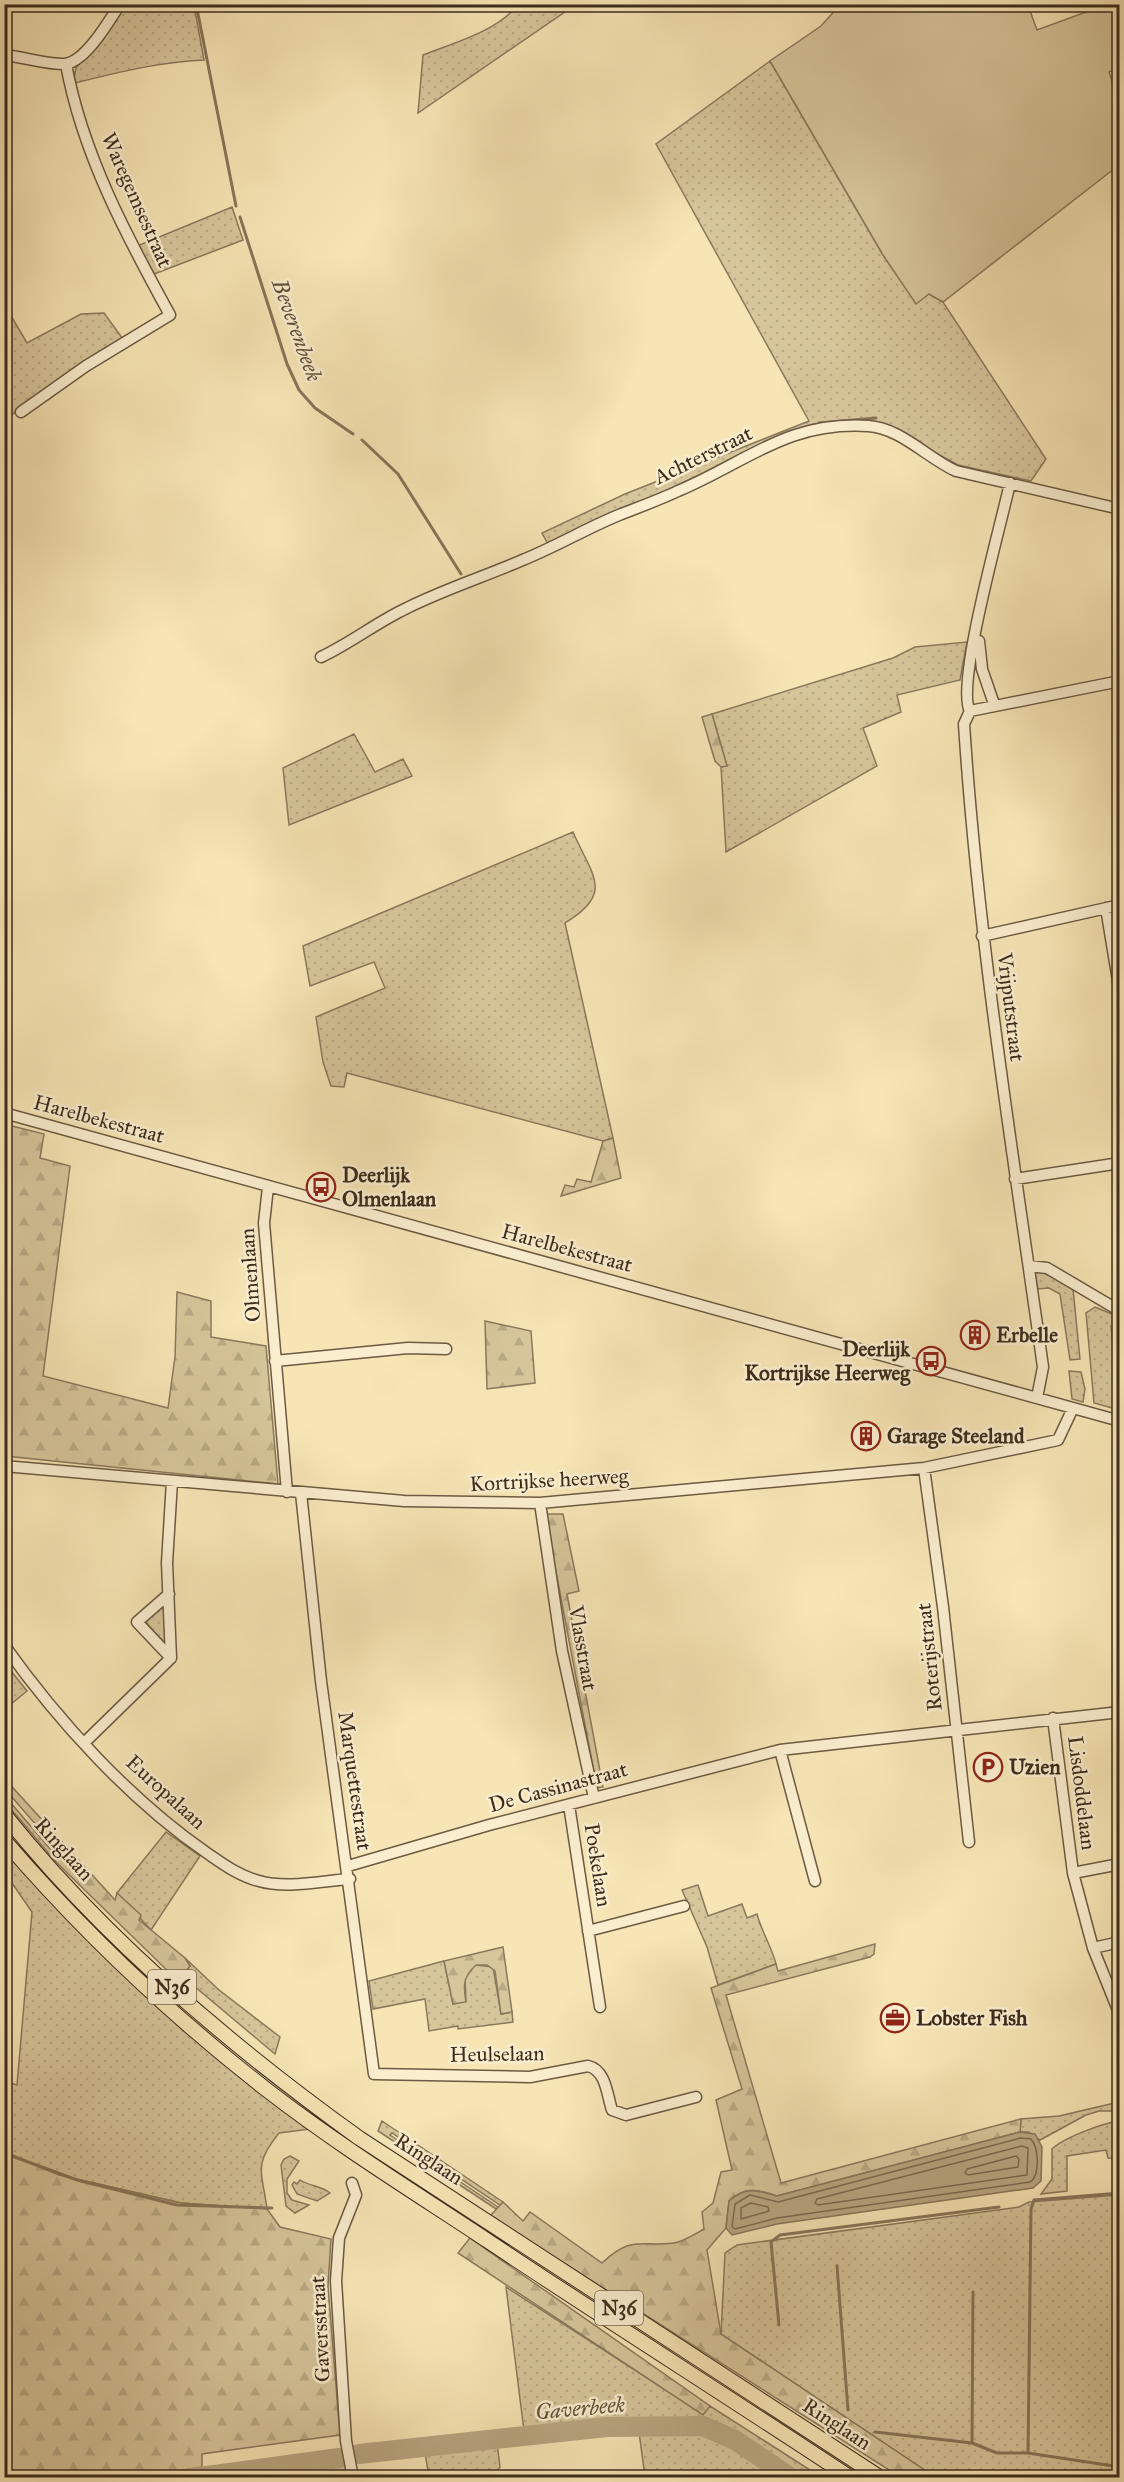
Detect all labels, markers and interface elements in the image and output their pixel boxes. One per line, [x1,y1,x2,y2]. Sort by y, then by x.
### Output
street label: Waregemsestraat [96,128,179,272]
water label: Beverenbeek [266,274,328,385]
street label: Achterstraat [648,420,757,491]
street label: Vrijputstraat [991,950,1031,1063]
street label: Harelbekestraat [31,1089,168,1149]
place label: Deerlijk Olmenlaan [342,1162,437,1212]
bus stop icon: Deerlijk Olmenlaan [305,1171,337,1203]
street label: Harelbekestraat [499,1218,636,1278]
street label: Olmenlaan [234,1227,266,1323]
building icon: Erbelle [959,1319,991,1351]
place label: Erbelle [996,1322,1058,1348]
place label: Deerlijk Kortrijkse Heerweg [744,1336,911,1386]
bus stop icon: Deerlijk Kortrijkse Heerweg [915,1345,947,1377]
building icon: Garage Steeland [850,1420,882,1452]
place label: Garage Steeland [887,1423,1025,1449]
street label: Kortrijkse heerweg [469,1463,629,1497]
street label: Roterijstraat [910,1601,948,1712]
street label: Vlasstraat [563,1603,603,1693]
street label: Marquettestraat [332,1710,378,1853]
street label: Lisdoddelaan [1062,1734,1102,1852]
street label: Europalaan [121,1749,211,1835]
parking icon: Uzien [972,1751,1004,1783]
place label: Uzien [1009,1754,1061,1780]
street label: De Cassinastraat [486,1756,631,1818]
street label: Ringlaan [29,1812,99,1886]
street label: Poekelaan [579,1821,617,1909]
road number: N36 [148,1970,196,2004]
office icon: Lobster Fish [879,2002,911,2034]
place label: Lobster Fish [916,2005,1028,2031]
street label: Heulselaan [449,2040,545,2068]
street label: Ringlaan [390,2127,468,2191]
street label: Gaversstraat [304,2275,336,2383]
road number: N36 [595,2291,643,2325]
water label: Gaverbeek [534,2391,626,2425]
street label: Ringlaan [798,2392,876,2456]

